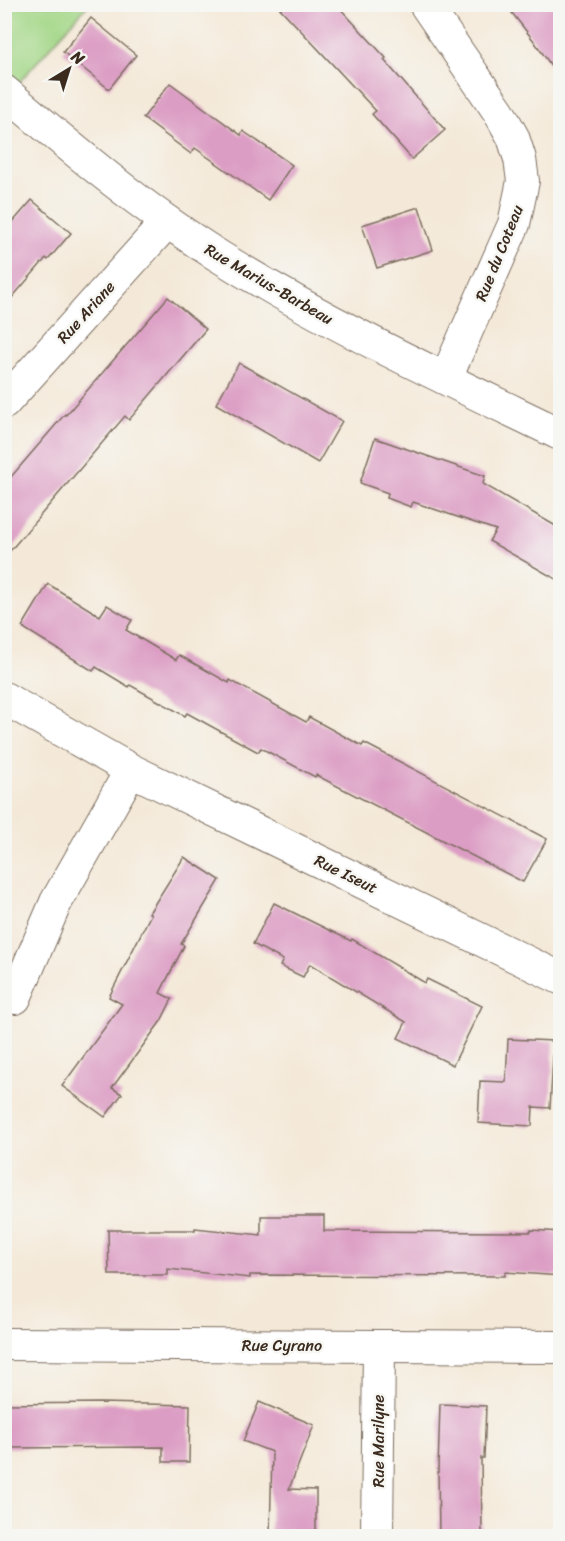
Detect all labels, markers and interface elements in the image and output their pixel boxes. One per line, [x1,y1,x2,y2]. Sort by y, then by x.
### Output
north arrow [39,39,99,99]
text: N [64,42,92,73]
street label: Rue du Coteau [466,200,532,306]
street label: Rue Marius-Barbeau [199,235,339,333]
street label: Rue Ariane [49,274,123,350]
street label: Rue Iseut [309,846,383,902]
street label: Rue Cyrano [242,1331,322,1360]
street label: Rue Marilyne [364,1395,393,1487]

